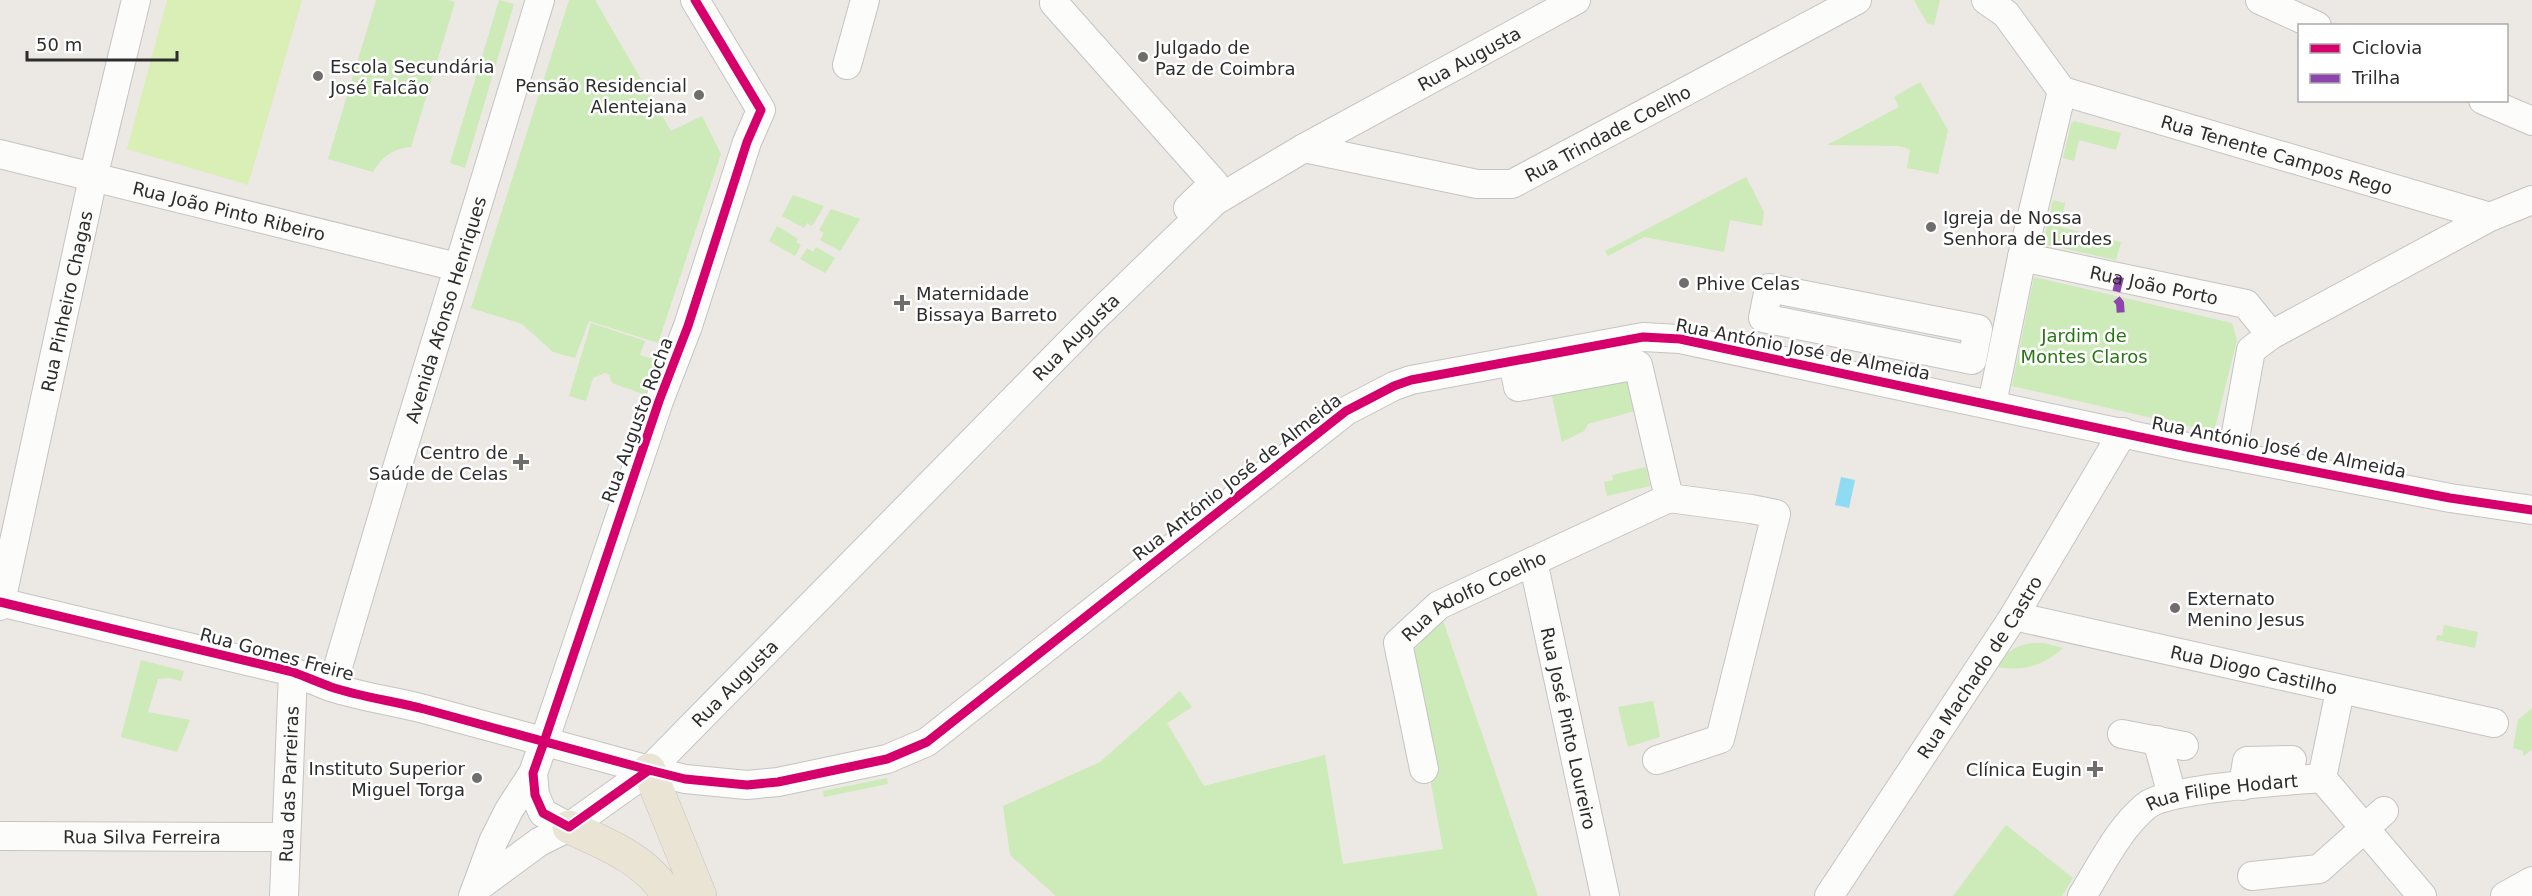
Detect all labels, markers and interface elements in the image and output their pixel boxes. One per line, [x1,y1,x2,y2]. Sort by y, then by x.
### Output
street label: Rua Augusta [1414,22,1524,95]
scale bar [27,24,177,62]
legend [2298,24,2508,102]
text: 50 m [36,34,82,55]
place label: Julgado de Paz de Coimbra [1154,37,1295,79]
text: Ciclovia [2352,37,2422,58]
marker: Julgado de Paz de Coimbra [1136,50,1150,64]
place label: Escola Secundária José Falcão [329,56,495,98]
text: Trilha [2351,67,2400,88]
marker: Escola Secundária José Falcão [311,69,325,83]
place label: Pensão Residencial Alentejana [515,75,687,117]
street label: Rua Trindade Coelho [1521,80,1694,186]
marker: Pensão Residencial Alentejana [692,88,706,102]
street label: Rua Tenente Campos Rego [2158,110,2395,198]
street label: Rua João Pinto Ribeiro [131,177,328,245]
street label: Avenida Afonso Henriques [401,194,490,426]
place label: Igreja de Nossa Senhora de Lurdes [1943,207,2112,249]
street label: Rua Pinheiro Chagas [36,209,96,394]
marker: Igreja de Nossa Senhora de Lurdes [1924,220,1938,234]
street label: Rua João Porto [2088,261,2220,308]
place label: Phive Celas [1696,273,1800,294]
marker: Phive Celas [1677,276,1691,290]
place label: Maternidade Bissaya Barreto [916,283,1057,325]
street label: Rua Augusta [1028,289,1123,385]
marker: Maternidade Bissaya Barreto [893,294,911,312]
street label: Rua António José de Almeida [1674,314,1932,384]
park label: Jardim de Montes Claros [2020,325,2148,367]
street label: Rua Augusto Rocha [597,334,677,506]
street label: Rua António José de Almeida [1129,389,1345,565]
street label: Rua António José de Almeida [2150,412,2408,482]
place label: Centro de Saúde de Celas [369,442,508,484]
marker: Centro de Saúde de Celas [512,453,530,471]
street label: Rua Adolfo Coelho [1397,546,1549,645]
street label: Rua Machado de Castro [1912,572,2046,762]
place label: Externato Menino Jesus [2187,588,2305,630]
marker: Externato Menino Jesus [2168,601,2182,615]
street label: Rua Gomes Freire [198,623,356,685]
street label: Rua José Pinto Loureiro [1537,625,1601,831]
street label: Rua Augusta [687,635,782,731]
street label: Rua Diogo Castilho [2169,641,2340,698]
street label: Rua das Parreiras [275,705,302,863]
place label: Instituto Superior Miguel Torga [308,758,466,800]
place label: Clínica Eugin [1966,759,2082,780]
marker: Clínica Eugin [2086,760,2104,778]
street label: Rua Filipe Hodart [2142,769,2299,814]
marker: Instituto Superior Miguel Torga [470,771,484,785]
street label: Rua Silva Ferreira [63,826,221,847]

